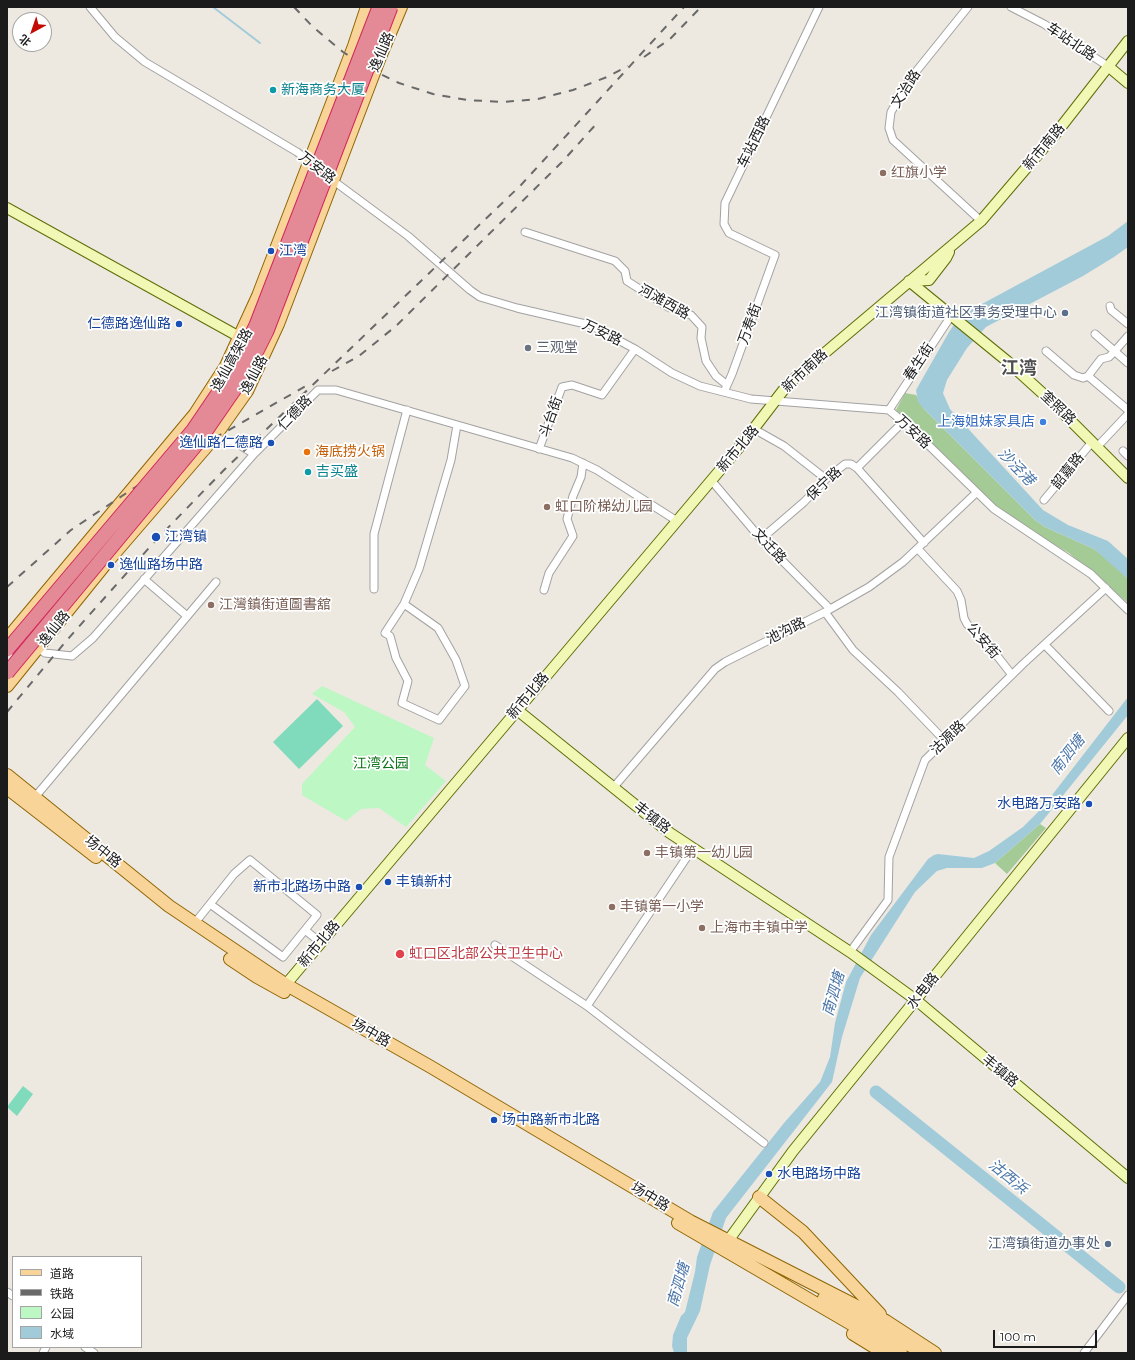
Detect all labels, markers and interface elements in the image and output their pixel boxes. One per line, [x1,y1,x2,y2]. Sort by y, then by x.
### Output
north arrow [12,12,52,52]
street label: 车站北路 [1043,19,1099,65]
street label: 逸仙路 [366,29,398,75]
text: 北 [16,32,34,49]
street label: 文治路 [888,67,924,111]
place label: 新海商务大厦 [281,82,365,98]
marker: 新海商务大厦 [268,85,278,95]
street label: 车站西路 [734,113,774,171]
street label: 新市南路 [1020,120,1068,174]
street label: 万安路 [295,148,339,188]
place label: 红旗小学 [891,165,947,181]
marker: 红旗小学 [878,168,888,178]
place label: 江湾 [279,243,307,259]
marker: 江湾 [266,246,276,256]
street label: 河滩西路 [635,281,693,323]
street label: 万寿街 [735,301,765,347]
place label: 江湾镇街道社区事务受理中心 [875,305,1057,321]
marker: 江湾镇街道社区事务受理中心 [1060,308,1070,318]
place label: 仁德路逸仙路 [87,316,171,332]
street label: 万安路 [579,317,625,349]
marker: 仁德路逸仙路 [174,319,184,329]
street label: 逸仙高架路 [208,325,256,395]
place label: 三观堂 [536,340,578,356]
street label: 春生街 [900,340,938,384]
marker: 三观堂 [523,343,533,353]
street label: 新市南路 [779,346,831,396]
street label: 逸仙路 [237,353,271,397]
district label: 江湾 [1001,358,1037,380]
street label: 奎照路 [1037,387,1079,429]
street label: 仁德路 [274,392,316,434]
street label: 斗台街 [536,394,566,440]
street label: 万安路 [892,412,934,452]
place label: 上海姐妹家具店 [937,414,1035,430]
marker: 上海姐妹家具店 [1038,417,1048,427]
street label: 新市北路 [714,422,762,476]
place label: 逸仙路仁德路 [179,435,263,451]
marker: 逸仙路仁德路 [266,438,276,448]
place label: 海底捞火锅 [315,444,385,460]
water label: 沙泾港 [994,445,1038,489]
marker: 海底捞火锅 [302,447,312,457]
street label: 韶嘉路 [1048,449,1088,493]
place label: 吉买盛 [316,464,358,480]
street label: 保宁路 [803,464,845,504]
marker: 吉买盛 [303,467,313,477]
place label: 虹口阶梯幼儿园 [555,499,653,515]
marker: 虹口阶梯幼儿园 [542,502,552,512]
street label: 文迁路 [749,525,789,567]
place label: 江湾镇 [165,529,207,545]
marker: 江湾镇 [150,531,162,543]
place label: 逸仙路场中路 [119,557,203,573]
marker: 逸仙路场中路 [106,560,116,570]
place label: 江灣鎮街道圖書舘 [219,597,331,613]
marker: 江灣鎮街道圖書舘 [206,600,216,610]
street label: 逸仙路 [34,607,74,651]
street label: 池沟路 [763,614,809,648]
street label: 公安街 [963,620,1003,662]
street label: 新市北路 [504,669,552,723]
street label: 沽源路 [927,717,969,759]
water label: 南泗塘 [1047,732,1089,778]
park label: 江湾公园 [353,756,409,772]
place label: 水电路万安路 [997,796,1081,812]
street label: 丰镇路 [630,798,674,838]
marker: 水电路万安路 [1084,799,1094,809]
street label: 场中路 [81,832,125,872]
place label: 丰镇第一幼儿园 [655,845,753,861]
marker: 丰镇第一幼儿园 [642,848,652,858]
place label: 丰镇新村 [396,874,452,890]
marker: 丰镇新村 [383,877,393,887]
place label: 新市北路场中路 [253,879,351,895]
marker: 新市北路场中路 [354,882,364,892]
place label: 丰镇第一小学 [620,899,704,915]
marker: 丰镇第一小学 [607,902,617,912]
street label: 新市北路 [295,917,343,971]
place label: 上海市丰镇中学 [710,920,808,936]
marker: 上海市丰镇中学 [697,923,707,933]
place label: 虹口区北部公共卫生中心 [409,946,563,962]
marker: 虹口区北部公共卫生中心 [394,948,406,960]
street label: 水电路 [903,969,943,1013]
water label: 南泗塘 [819,970,849,1018]
street label: 场中路 [349,1015,393,1051]
street label: 丰镇路 [979,1051,1021,1091]
place label: 场中路新市北路 [502,1112,600,1128]
marker: 场中路新市北路 [489,1115,499,1125]
water label: 沽西浜 [985,1156,1031,1198]
place label: 水电路场中路 [777,1166,861,1182]
marker: 水电路场中路 [764,1169,774,1179]
street label: 场中路 [628,1179,672,1215]
place label: 江湾镇街道办事处 [988,1236,1100,1252]
marker: 江湾镇街道办事处 [1103,1239,1113,1249]
legend [12,1256,142,1348]
water label: 南泗塘 [664,1261,694,1309]
text: 道路 [50,1266,74,1281]
text: 铁路 [50,1286,74,1301]
text: 公园 [50,1306,74,1321]
scale bar [995,1322,1099,1348]
text: 水域 [50,1326,74,1341]
text: 100 m [1000,1329,1036,1344]

